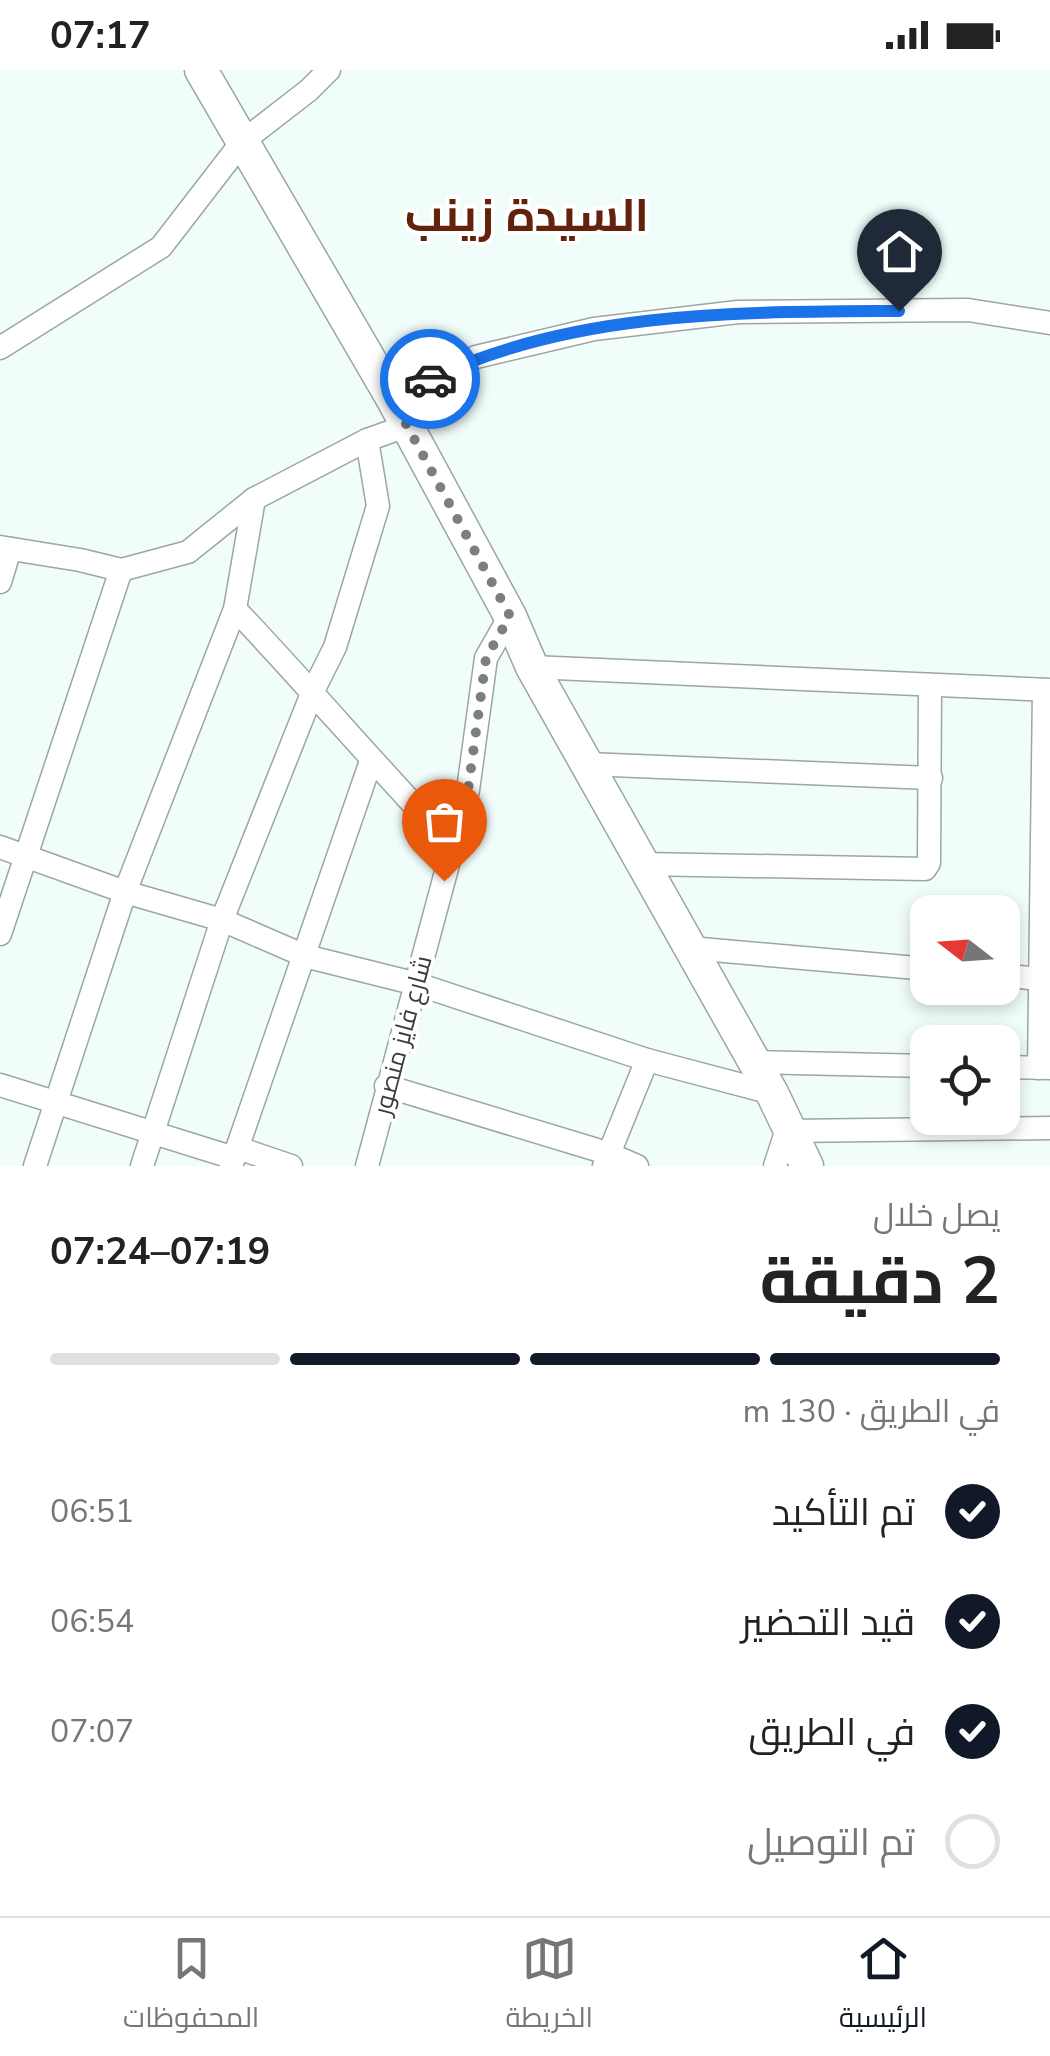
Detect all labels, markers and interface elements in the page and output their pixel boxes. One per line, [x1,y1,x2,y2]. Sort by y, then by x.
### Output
text: 07:17 [50,10,151,61]
district label: السيدة زينب [405,186,649,247]
pin [857,209,942,312]
icon: home [872,224,927,279]
courier [380,329,480,429]
icon: car [403,352,458,407]
pin [402,779,487,882]
icon: bag [417,794,472,849]
north arrow [910,895,1020,1005]
map controls [910,895,1020,1135]
street label: شارع فايز منصور [365,952,441,1121]
button: locate [910,1025,1020,1135]
text: يصل خلال [873,1194,1000,1237]
text: 07:19–07:24 [50,1226,270,1277]
text: 2 دقيقة [760,1237,1000,1326]
text: في الطريق · 130 m [743,1390,1000,1433]
icon: check [945,1484,1000,1539]
text: تم التأكيد [772,1487,915,1538]
text: 06:51 [50,1490,134,1533]
icon: check [945,1594,1000,1649]
text: قيد التحضير [741,1597,915,1648]
text: 06:54 [50,1600,134,1643]
icon: check [945,1704,1000,1759]
text: في الطريق [748,1707,915,1758]
text: 07:07 [50,1710,134,1753]
text: تم التوصيل [747,1817,915,1868]
tab: المحفوظات [123,1931,259,2043]
tab: الخريطة [506,1931,593,2043]
tab: الرئيسية [839,1931,927,2043]

